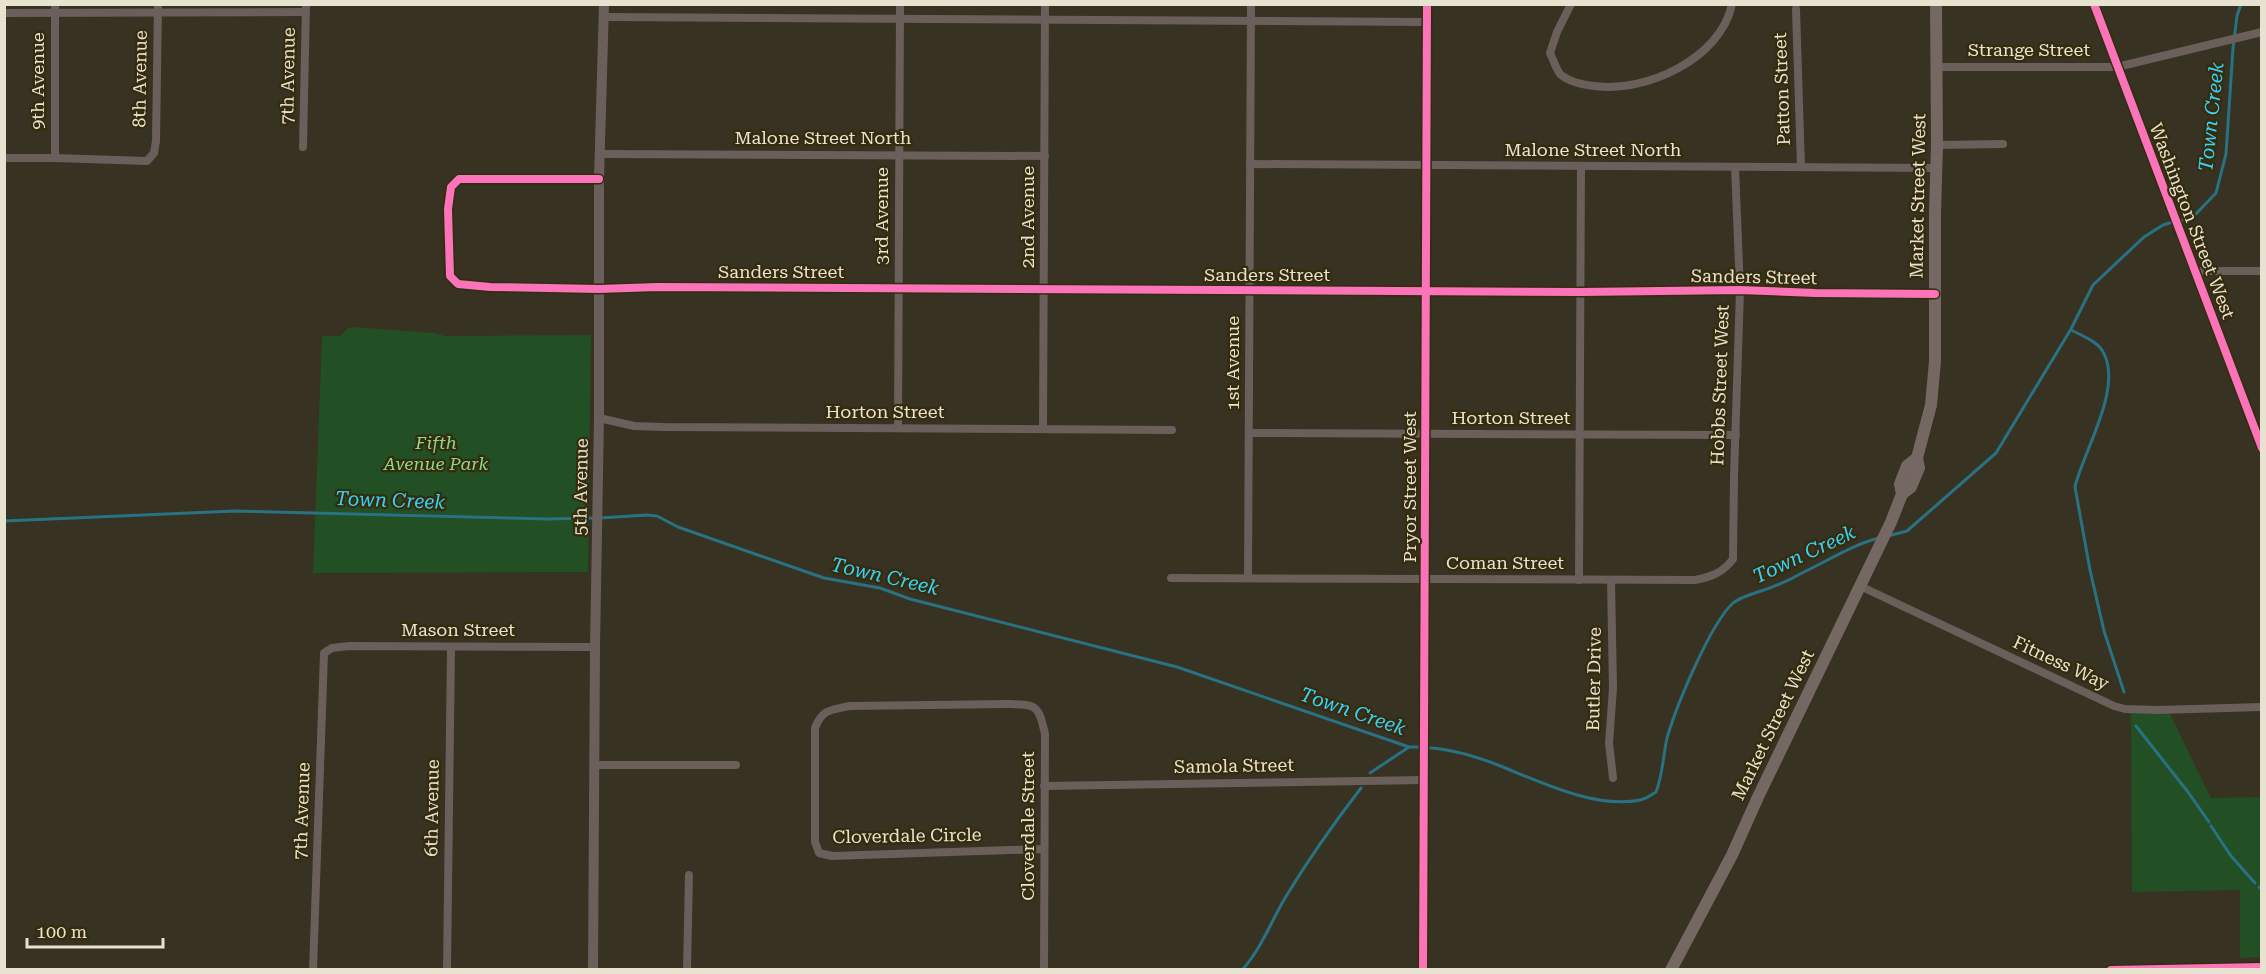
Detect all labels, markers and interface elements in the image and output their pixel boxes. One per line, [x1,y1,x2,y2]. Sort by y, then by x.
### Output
street label: 7th Avenue [276,27,299,125]
street label: 8th Avenue [128,30,151,128]
street label: 9th Avenue [27,32,48,130]
street label: Patton Street [1769,32,1794,146]
street label: Strange Street [1968,39,2090,60]
water label: Town Creek [2193,61,2229,173]
street label: Market Street West [1906,113,1929,279]
street label: Washington Street West [2145,120,2240,322]
street label: Malone Street North [735,127,912,148]
street label: Malone Street North [1505,139,1682,160]
street label: 2nd Avenue [1017,166,1038,268]
street label: 3rd Avenue [871,167,892,265]
street label: Sanders Street [718,261,844,282]
street label: Sanders Street [1204,264,1330,285]
street label: Sanders Street [1691,265,1818,288]
street label: Hobbs Street West [1706,304,1733,466]
street label: 1st Avenue [1222,316,1243,410]
street label: Horton Street [826,401,945,422]
street label: Horton Street [1452,407,1571,428]
street label: Pryor Street West [1399,411,1420,563]
park label: Fifth Avenue Park [383,432,488,474]
street label: 5th Avenue [569,438,592,536]
water label: Town Creek [334,486,446,514]
water label: Town Creek [1749,520,1859,588]
water label: Town Creek [829,552,942,600]
street label: Coman Street [1446,552,1564,573]
street label: Mason Street [401,619,515,640]
street label: Butler Drive [1582,627,1605,731]
street label: Fitness Way [2010,631,2113,694]
street label: Market Street West [1727,646,1818,804]
water label: Town Creek [1297,682,1409,740]
street label: Cloverdale Street [1017,751,1038,901]
street label: Samola Street [1174,754,1294,777]
street label: 6th Avenue [420,759,443,857]
street label: 7th Avenue [289,762,314,860]
street label: Cloverdale Circle [832,824,982,847]
scale bar [27,911,164,949]
text: 100 m [36,921,87,942]

